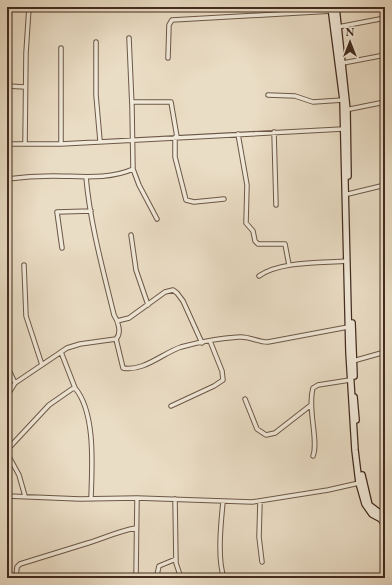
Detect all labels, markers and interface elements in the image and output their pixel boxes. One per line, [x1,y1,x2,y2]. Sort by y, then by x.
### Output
north arrow [330,22,370,62]
text: N [346,25,355,39]

